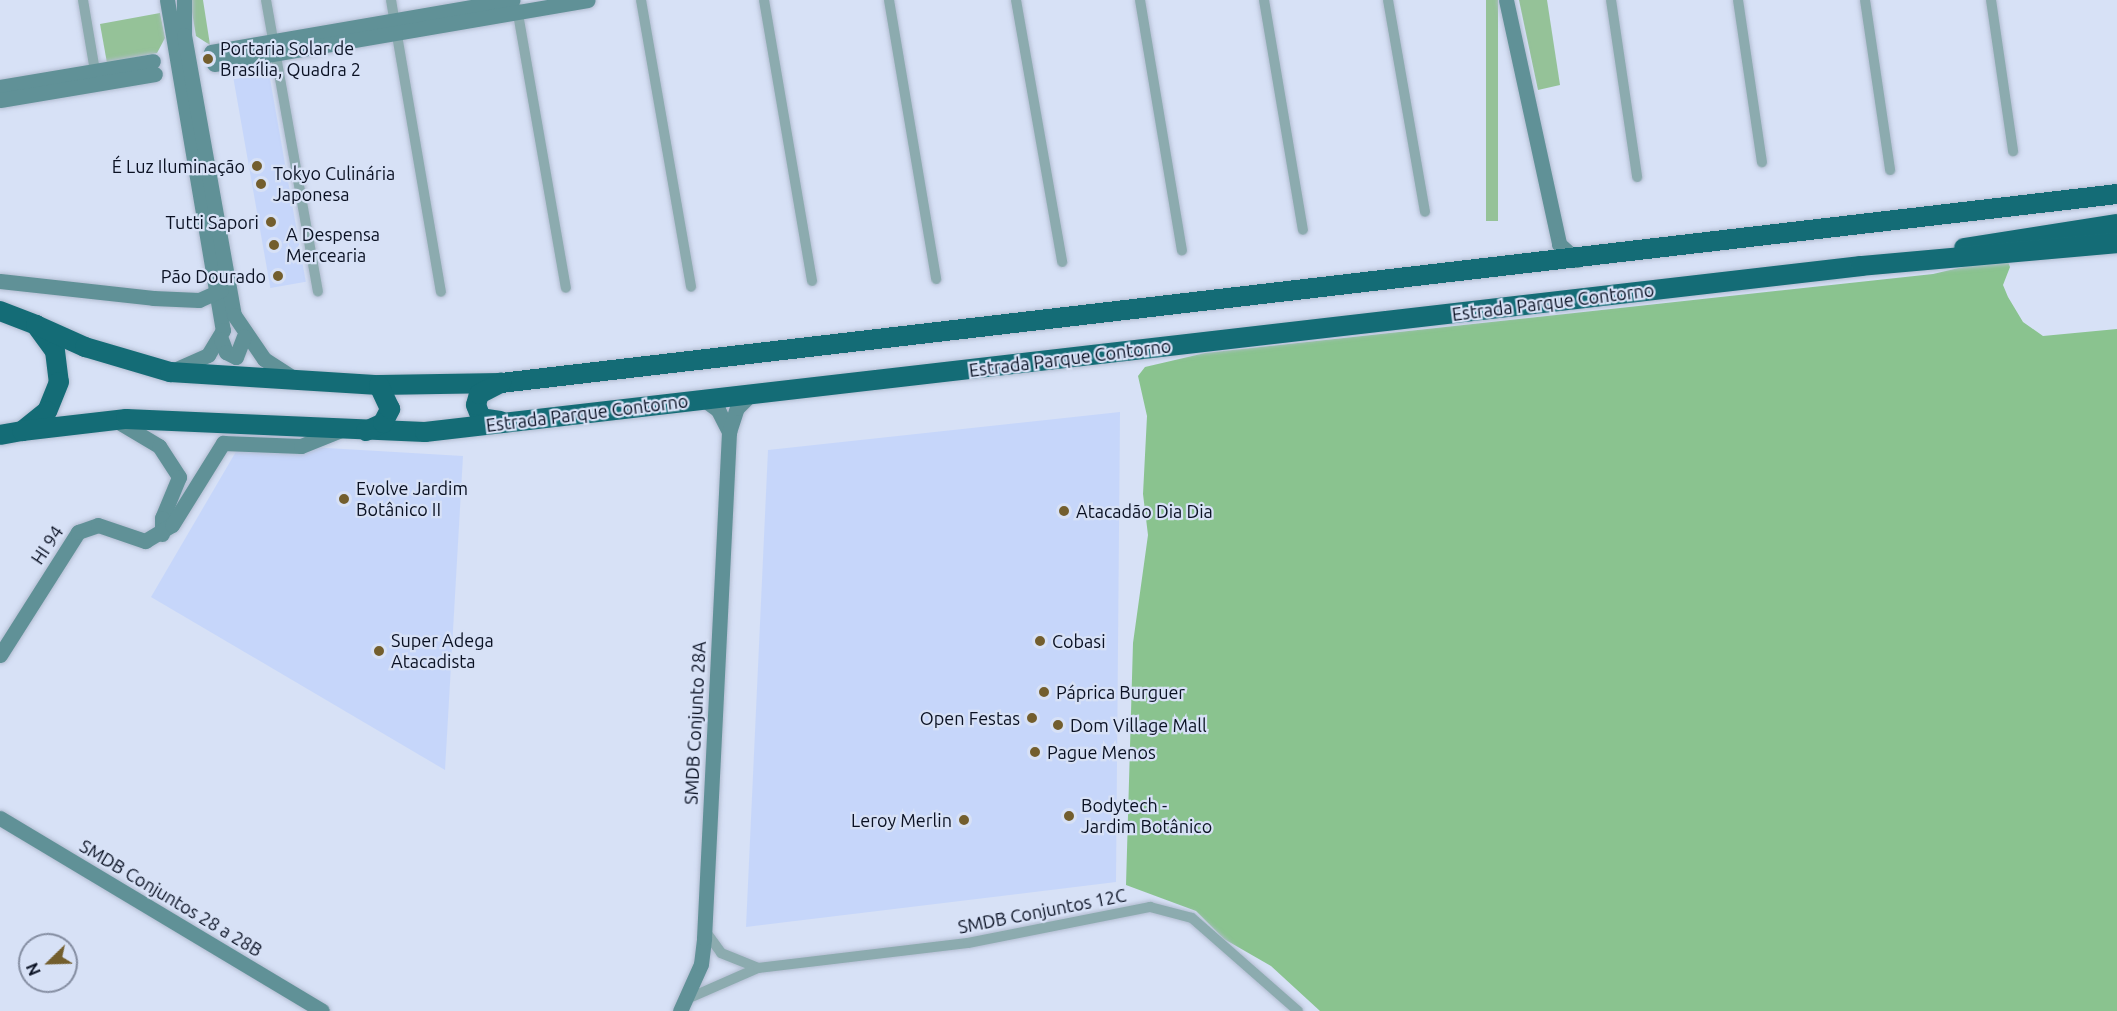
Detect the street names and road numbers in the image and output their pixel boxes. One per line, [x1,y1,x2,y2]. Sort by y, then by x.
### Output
street label: Estrada Parque Contorno [1451,279,1655,325]
street label: Estrada Parque Contorno [968,335,1172,381]
street label: Estrada Parque Contorno [485,390,689,436]
street label: HI 94 [26,522,68,568]
street label: SMDB Conjunto 28A [680,641,710,805]
street label: SMDB Conjuntos 28 a 28B [76,835,266,961]
street label: SMDB Conjuntos 12C [956,884,1128,938]

